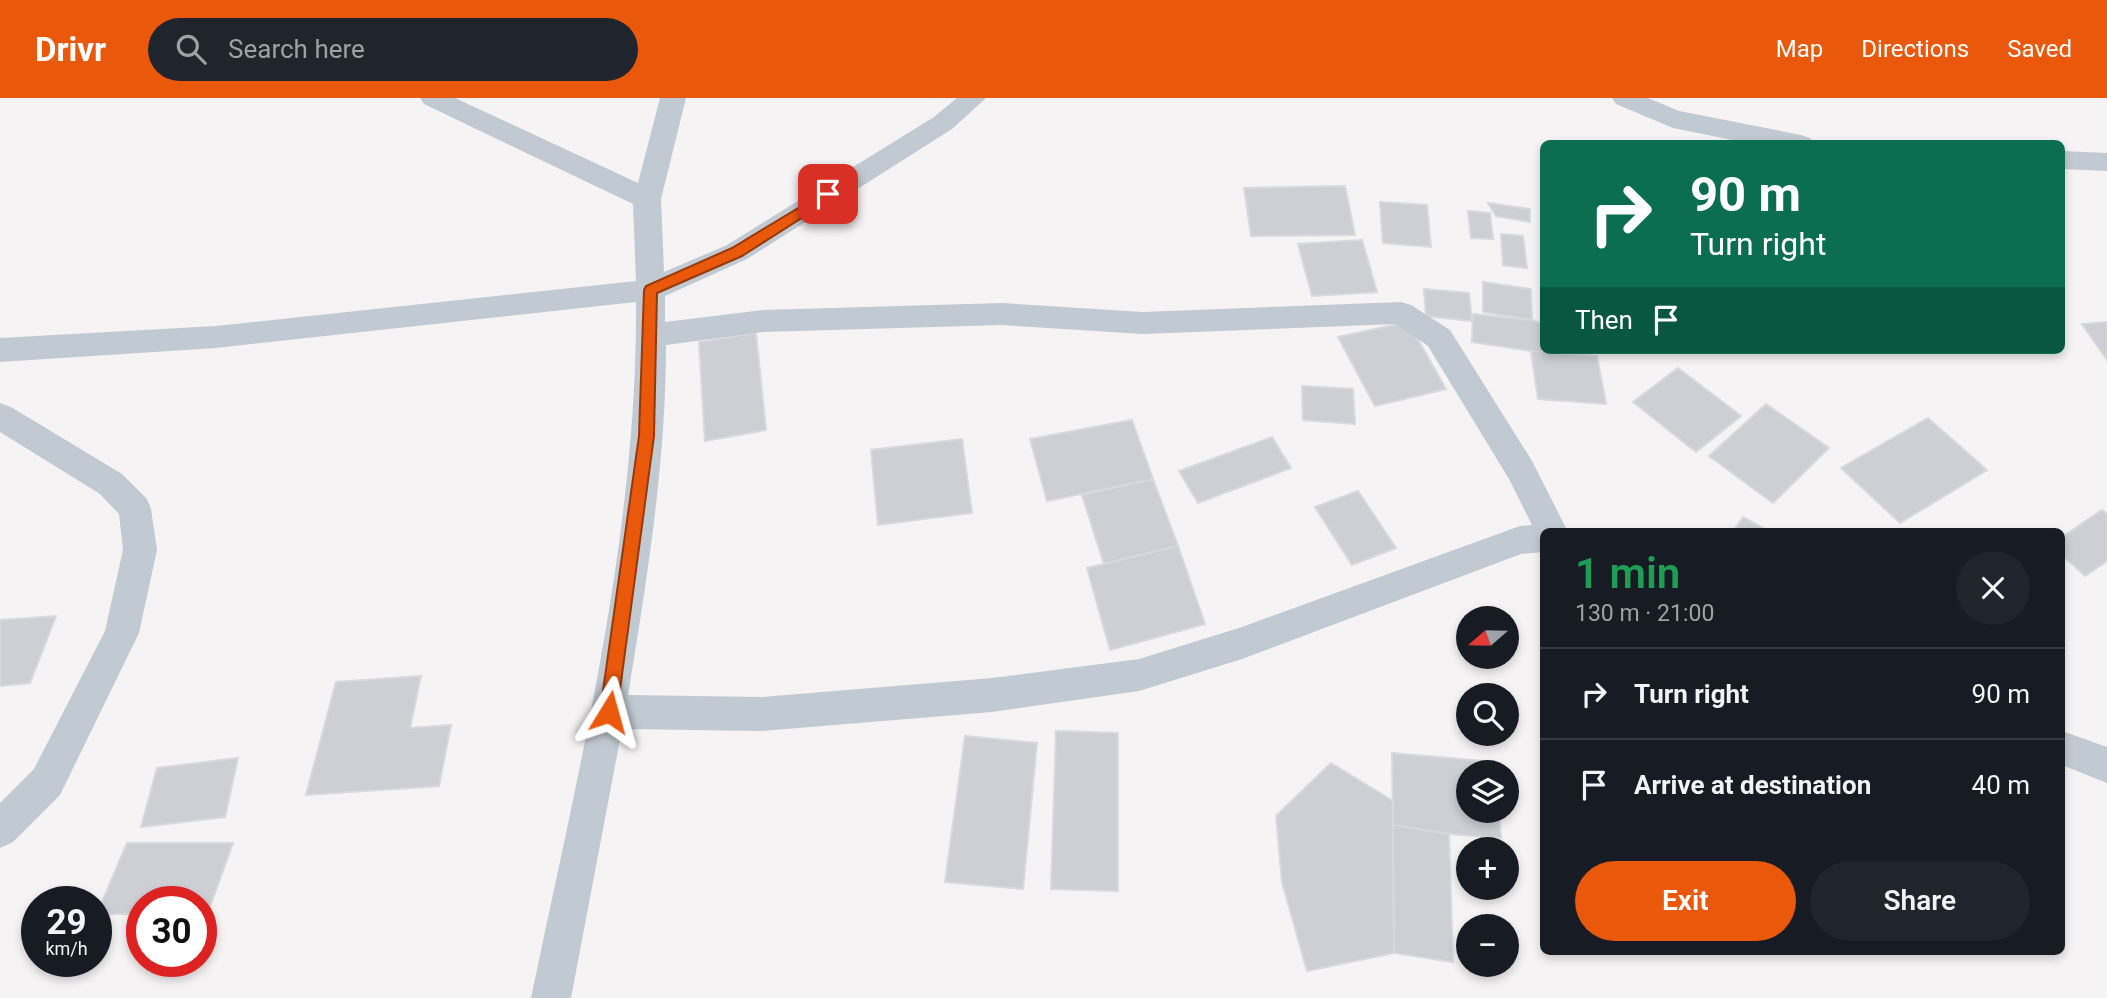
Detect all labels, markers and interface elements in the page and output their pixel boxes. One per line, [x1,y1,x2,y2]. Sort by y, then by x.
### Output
search box [148,18,638,81]
text: Drivr [35,30,106,69]
icon: search [172,30,210,68]
text: Search here [228,34,365,64]
text: Map [1776,35,1823,63]
text: Directions [1861,35,1969,63]
text: Saved [2007,35,2072,63]
pin [798,164,858,224]
text: 90 m [1690,166,1801,223]
icon: right [1575,168,1666,259]
icon: arrive [809,175,847,213]
text: Turn right [1690,225,1826,263]
icon: arrive [1647,301,1685,339]
text: Then [1575,305,1633,335]
text: 1 min [1575,549,1680,598]
button: close [1956,551,2030,625]
text: 130 m · 21:00 [1575,600,1714,627]
north arrow [1456,606,1519,668]
map controls [1456,606,1519,977]
position arrow [572,675,646,749]
icon: right [1575,675,1613,713]
text: Turn right [1634,679,1749,709]
text: 90 m [1972,679,2030,709]
button: search [1456,683,1519,746]
button: layers [1456,760,1519,823]
icon: arrive [1575,766,1613,804]
text: Arrive at destination [1634,770,1871,800]
text: 40 m [1972,770,2030,800]
button: + [1456,837,1519,900]
button: Exit [1575,861,1796,941]
button: Share [1810,861,2030,941]
speed limit sign: 30 [126,886,217,977]
text: 29 [46,902,87,943]
button: − [1456,914,1519,977]
text: km/h [45,938,88,959]

